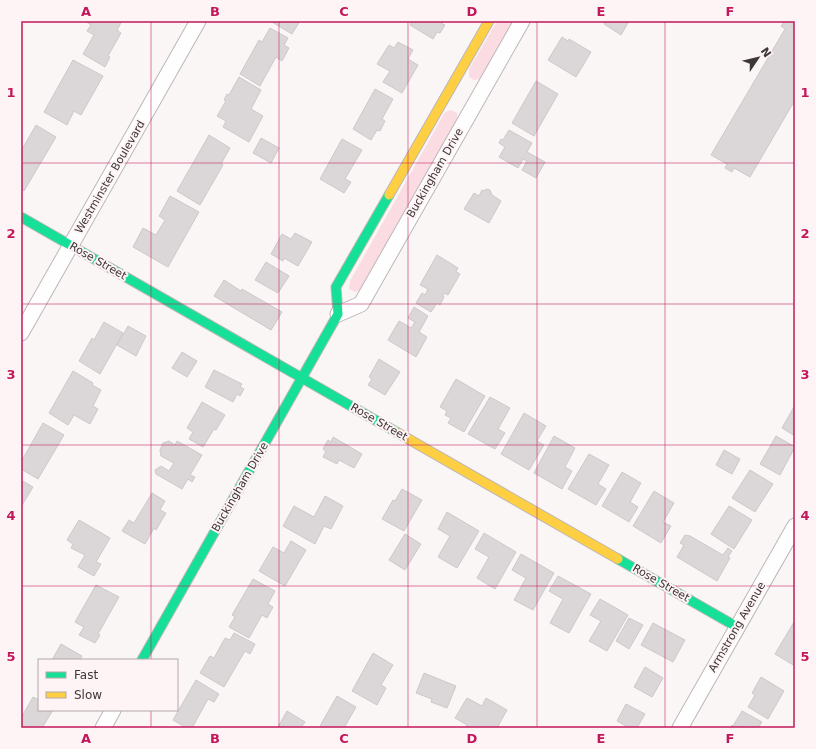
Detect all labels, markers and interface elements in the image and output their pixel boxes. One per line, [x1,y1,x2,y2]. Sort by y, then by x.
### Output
text: A [81,4,91,19]
text: B [210,4,220,19]
text: C [339,4,349,19]
text: D [467,4,478,19]
text: E [597,4,605,19]
text: F [726,4,734,19]
north arrow [738,38,778,78]
text: N [758,45,774,60]
text: 1 [6,85,16,100]
text: 1 [800,85,810,100]
street label: Westminster Boulevard [72,118,148,236]
street label: Buckingham Drive [404,126,466,220]
text: 2 [6,226,16,241]
text: 2 [800,226,810,241]
street label: Rose Street [67,240,129,283]
text: 3 [6,367,16,382]
text: 3 [800,367,810,382]
street label: Rose Street [348,401,410,444]
street label: Buckingham Drive [209,440,271,534]
text: 4 [6,508,16,523]
text: 4 [800,508,810,523]
street label: Rose Street [630,562,692,605]
street label: Armstrong Avenue [706,579,768,674]
text: 5 [6,649,16,664]
text: 5 [800,649,810,664]
legend [38,659,178,711]
text: Fast [74,668,98,682]
text: Slow [74,688,102,702]
text: A [81,731,91,746]
text: B [210,731,220,746]
text: C [339,731,349,746]
text: D [467,731,478,746]
text: E [597,731,605,746]
text: F [726,731,734,746]

